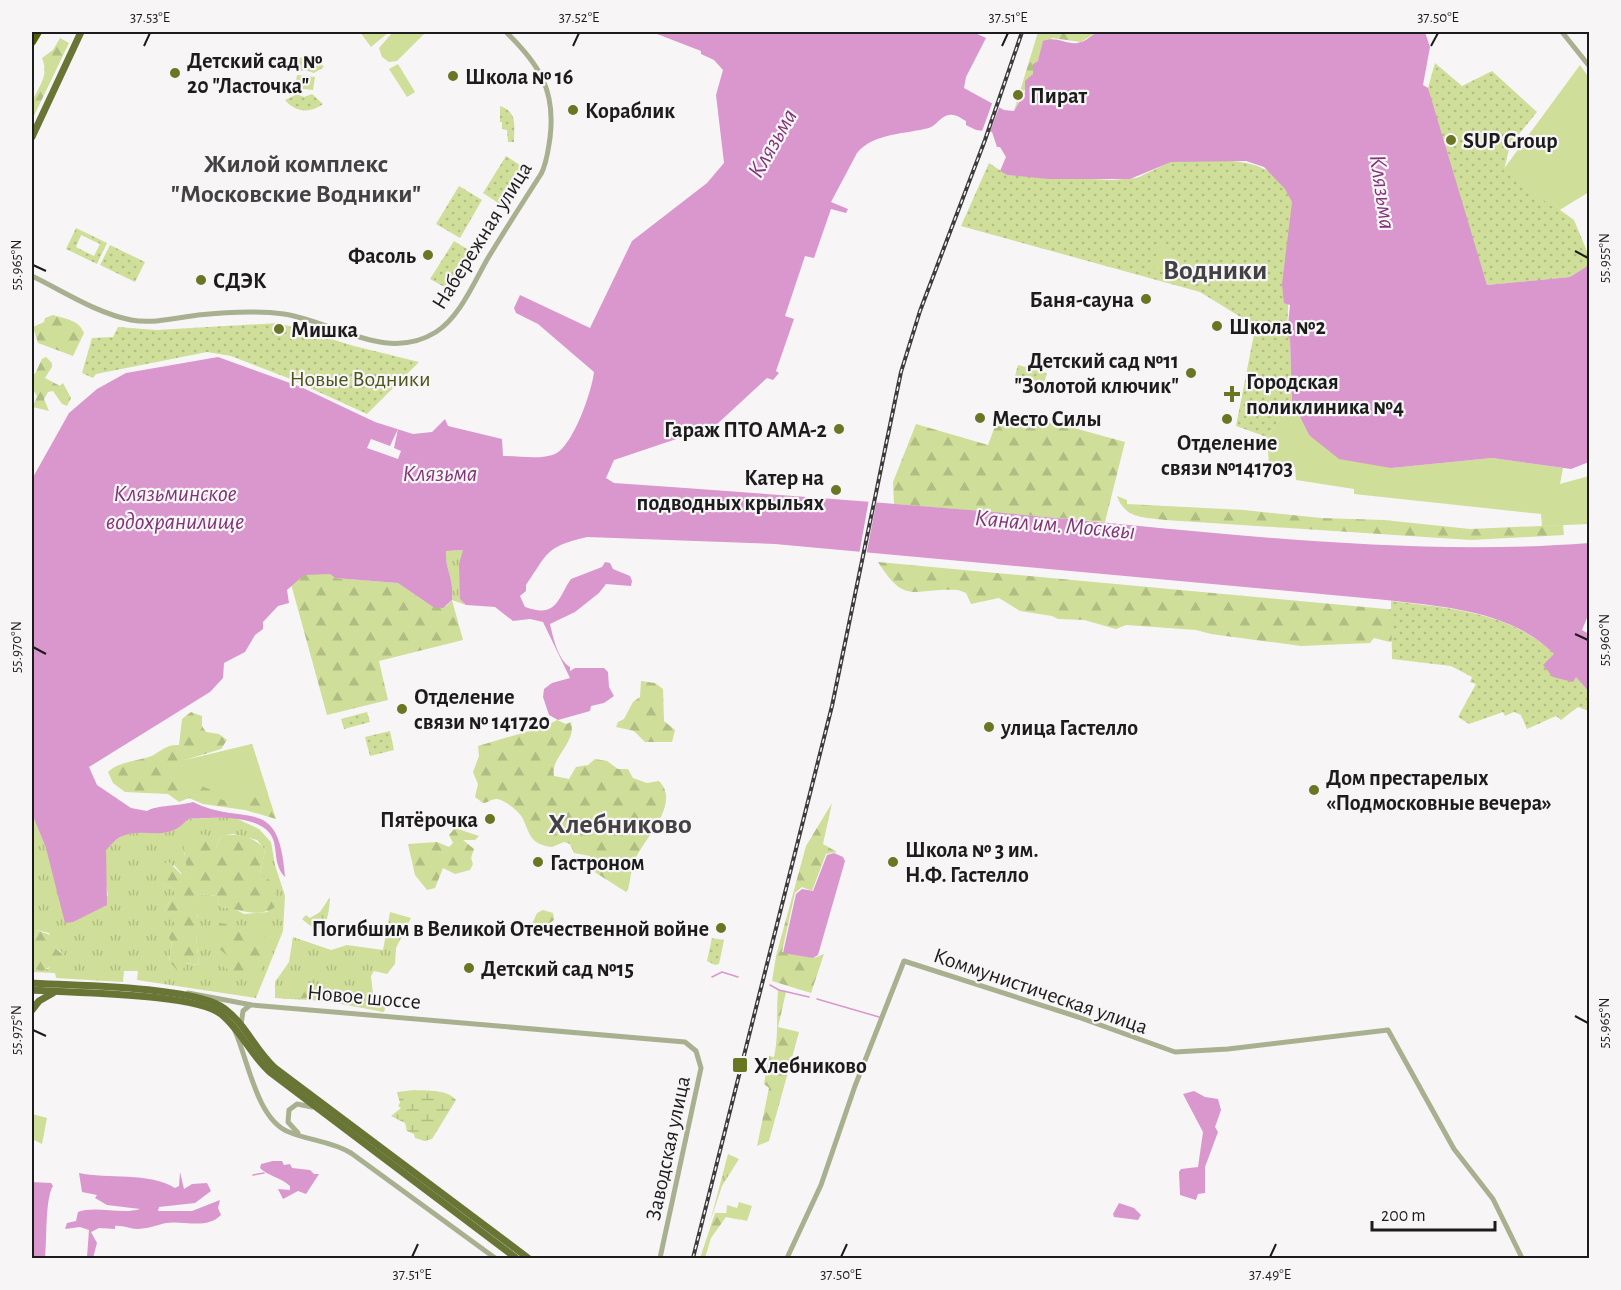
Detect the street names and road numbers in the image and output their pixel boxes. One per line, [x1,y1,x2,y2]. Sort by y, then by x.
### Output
street label: Набережная улица [428,158,536,313]
street label: Коммунистическая улица [931,944,1151,1038]
street label: Новое шоссе [306,981,422,1013]
street label: Заводская улица [642,1074,694,1223]

